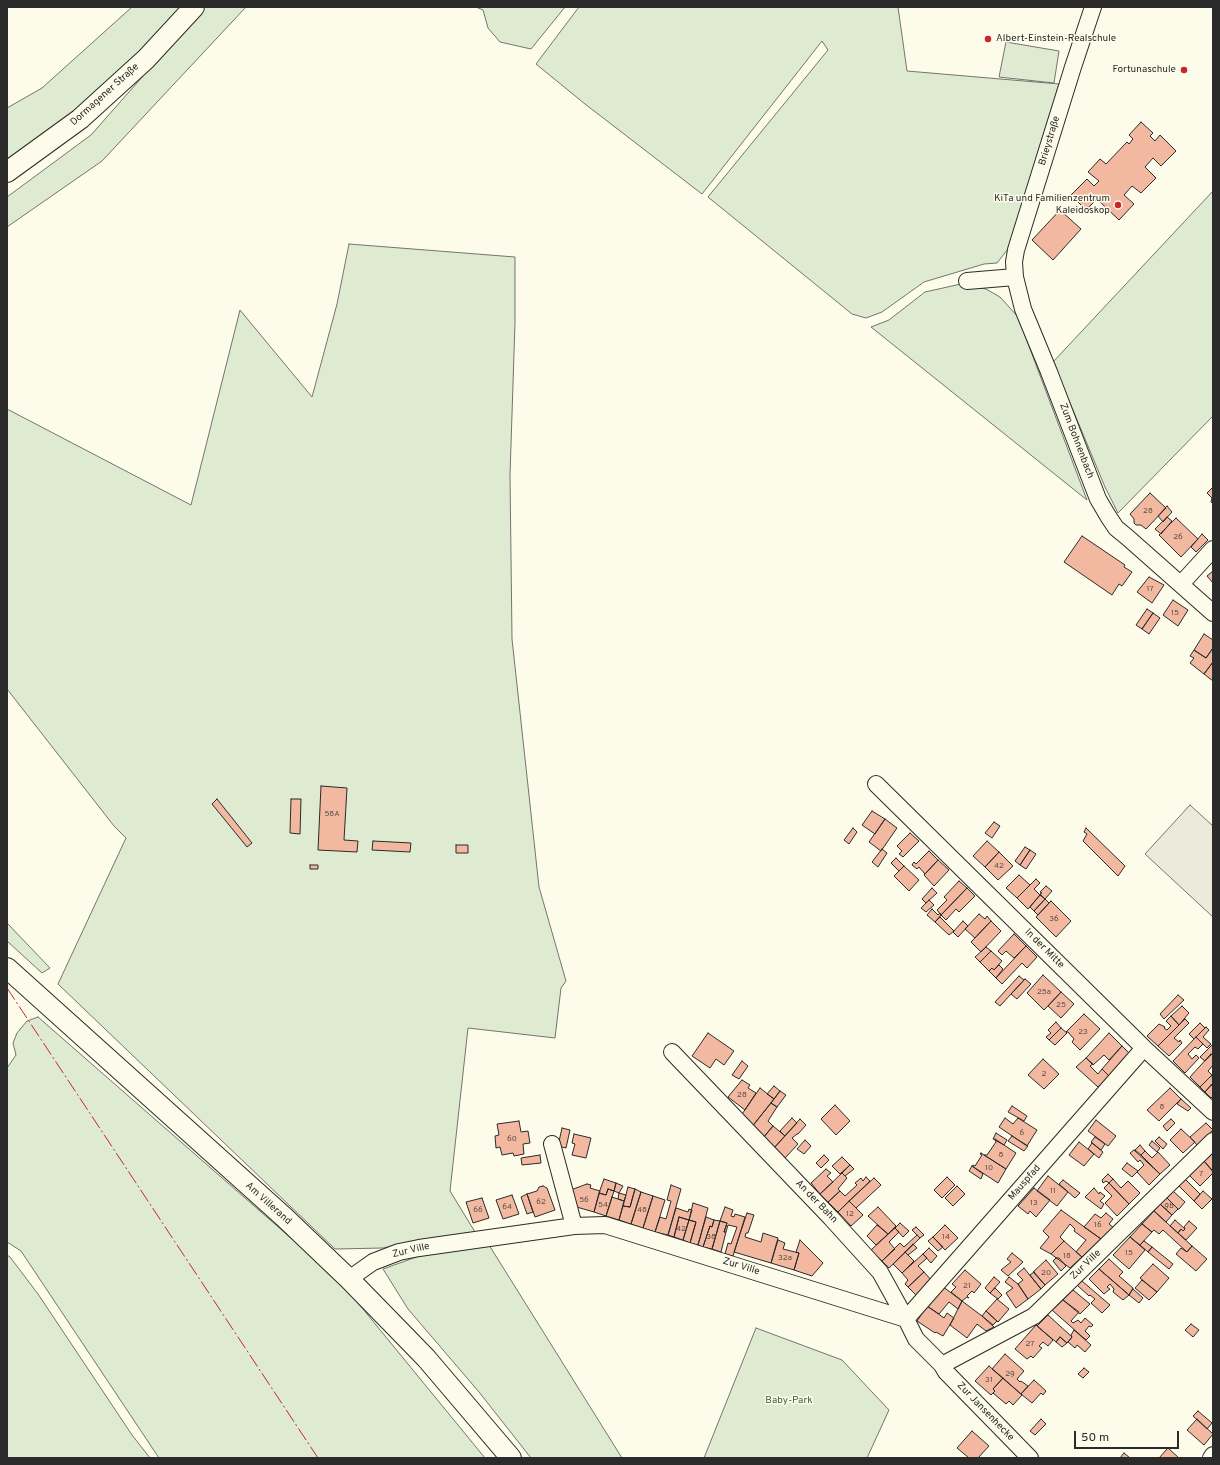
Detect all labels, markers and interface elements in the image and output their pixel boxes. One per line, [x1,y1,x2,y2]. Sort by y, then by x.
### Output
place label: Albert-Einstein-Realschule [996,33,1116,45]
marker: Albert-Einstein-Realschule [983,34,993,44]
street label: Dormagener Straße [68,61,142,129]
place label: Fortunaschule [1113,64,1176,76]
marker: Fortunaschule [1179,65,1189,75]
street label: Brieystraße [1037,115,1063,167]
place label: KiTa und Familienzentrum Kaleidoskop [994,193,1110,216]
marker: KiTa und Familienzentrum Kaleidoskop [1113,200,1123,210]
street label: Zum Bohnenbach [1056,402,1096,480]
house number: 28 [1143,506,1153,516]
house number: 26 [1173,532,1183,542]
house number: 17 [1146,584,1154,594]
house number: 15 [1171,608,1179,618]
house number: 58A [324,809,340,819]
house number: 42 [994,861,1004,871]
house number: 36 [1049,914,1059,924]
street label: In der Mitte [1022,927,1066,971]
house number: 25a [1037,987,1051,997]
house number: 25 [1056,1000,1066,1010]
house number: 23 [1078,1027,1088,1037]
house number: 2 [1042,1069,1046,1079]
house number: 28 [737,1090,747,1100]
house number: 8 [1160,1102,1164,1112]
house number: 6 [1020,1128,1024,1138]
house number: 60 [507,1134,517,1144]
house number: 8 [999,1150,1003,1160]
house number: 10 [985,1163,993,1173]
street label: Mauspfad [1006,1163,1044,1203]
house number: 7 [1199,1169,1203,1179]
street label: An der Bahn [792,1178,840,1226]
street label: Am Villerand [242,1180,294,1228]
house number: 11 [1050,1186,1056,1196]
house number: 56 [579,1195,589,1205]
house number: 62 [536,1197,546,1207]
house number: 13 [1030,1198,1038,1208]
house number: 54 [598,1200,608,1210]
house number: 9b [1164,1201,1174,1211]
house number: 64 [502,1202,512,1212]
house number: 66 [473,1205,483,1215]
house number: 48 [637,1205,647,1215]
house number: 12 [846,1209,854,1219]
house number: 16 [1094,1220,1102,1230]
house number: 42 [676,1224,686,1234]
house number: 38 [706,1232,716,1242]
house number: 14 [942,1232,950,1242]
street label: Zur Ville [391,1241,431,1261]
street label: Zur Ville [1068,1247,1104,1283]
house number: 15 [1125,1248,1133,1258]
house number: 18 [1063,1251,1071,1261]
house number: 32a [778,1253,792,1263]
street label: Zur Ville [721,1256,761,1278]
house number: 20 [1041,1268,1051,1278]
house number: 21 [963,1281,971,1291]
house number: 27 [1026,1339,1034,1349]
house number: 29 [1005,1369,1015,1379]
house number: 31 [985,1375,993,1385]
street label: Zur Jansenhecke [954,1380,1016,1444]
park label: Baby-Park [765,1395,813,1407]
scale bar [1076,1423,1181,1449]
text: 50 m [1081,1430,1109,1446]

